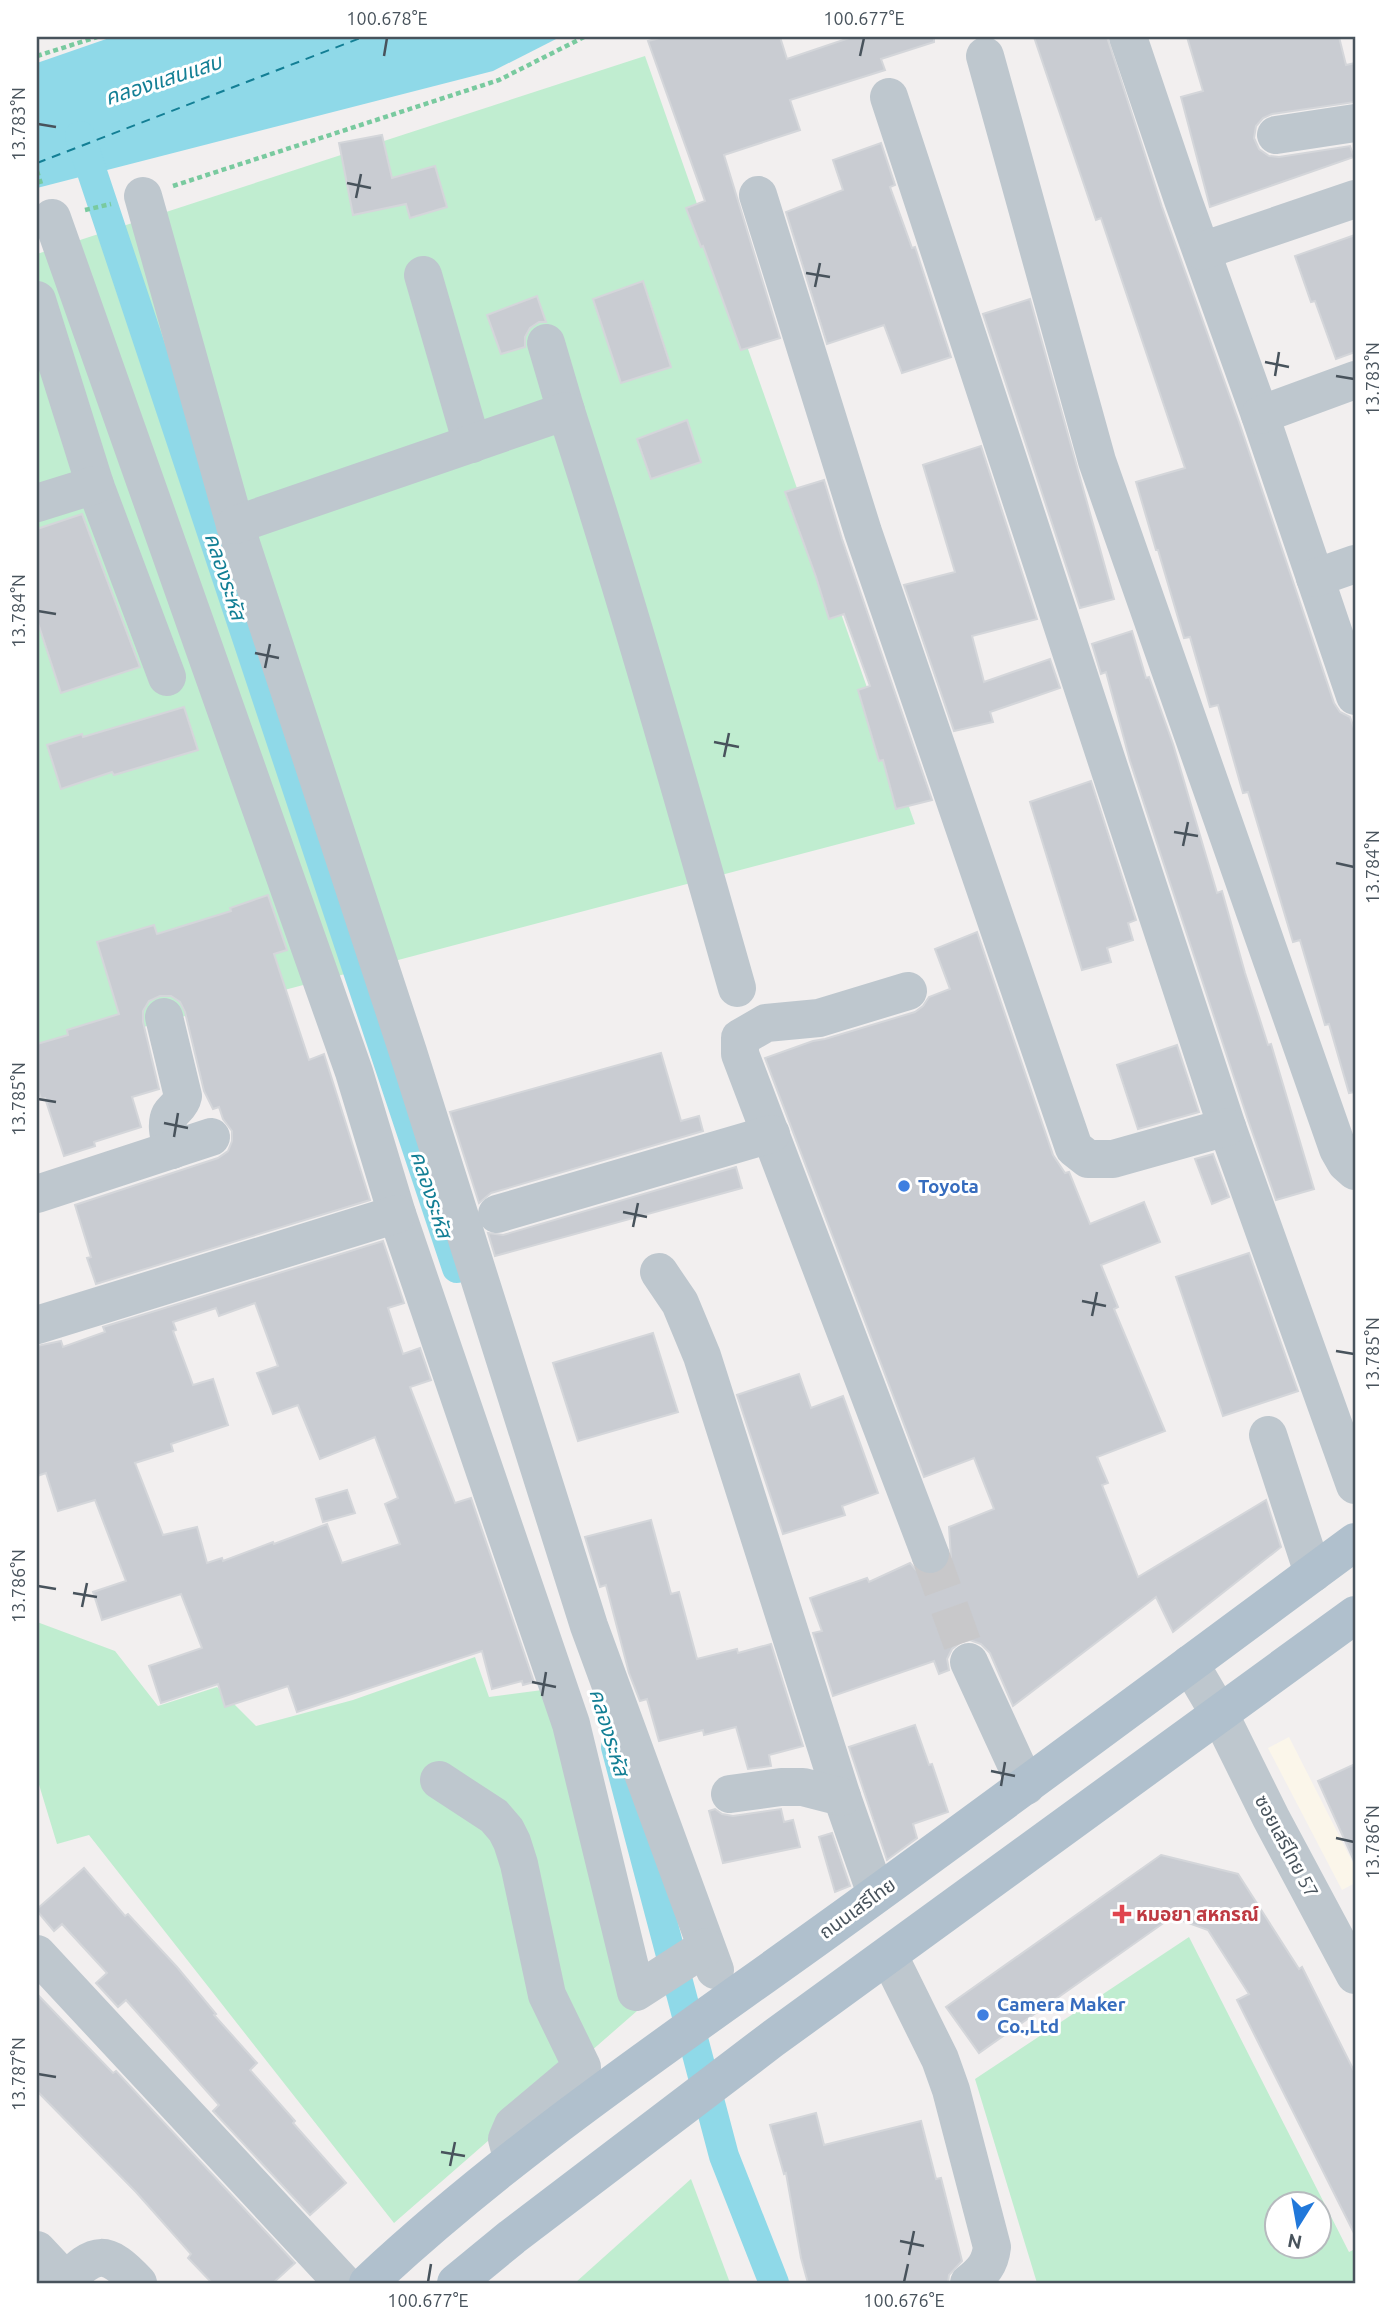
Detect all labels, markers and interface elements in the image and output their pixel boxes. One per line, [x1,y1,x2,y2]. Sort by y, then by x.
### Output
text: 100.678°E [346,8,428,28]
text: 100.677°E [823,8,905,28]
water label: คลองแสนแสบ [102,48,226,109]
text: 13.783°N [8,87,28,161]
text: 13.783°N [1362,342,1382,416]
water label: คลองระหัส [201,530,252,625]
text: 13.784°N [8,574,28,648]
text: 13.784°N [1362,830,1382,904]
text: 13.785°N [8,1062,28,1136]
water label: คลองระหัส [407,1148,458,1243]
place label: Toyota [918,1175,979,1197]
marker: Toyota [896,1178,912,1194]
text: 13.785°N [1362,1317,1382,1391]
text: 13.786°N [8,1549,28,1623]
water label: คลองระหัส [585,1686,635,1781]
street label: ซอยเสรีไทย 57 [1251,1791,1323,1901]
text: 13.786°N [1362,1805,1382,1879]
street label: ถนนเสรีไทย [815,1873,899,1943]
place label: หมอยา สหกรณ์ [1136,1903,1259,1925]
marker: หมอยา สหกรณ์ [1114,1906,1130,1922]
place label: Camera Maker Co.,Ltd [997,1993,1126,2037]
marker: Camera Maker Co.,Ltd [975,2007,991,2023]
text: 13.787°N [8,2037,28,2111]
north arrow [1262,2190,1332,2260]
text: N [1286,2230,1304,2254]
text: 100.677°E [387,2290,469,2310]
text: 100.676°E [863,2290,945,2310]

